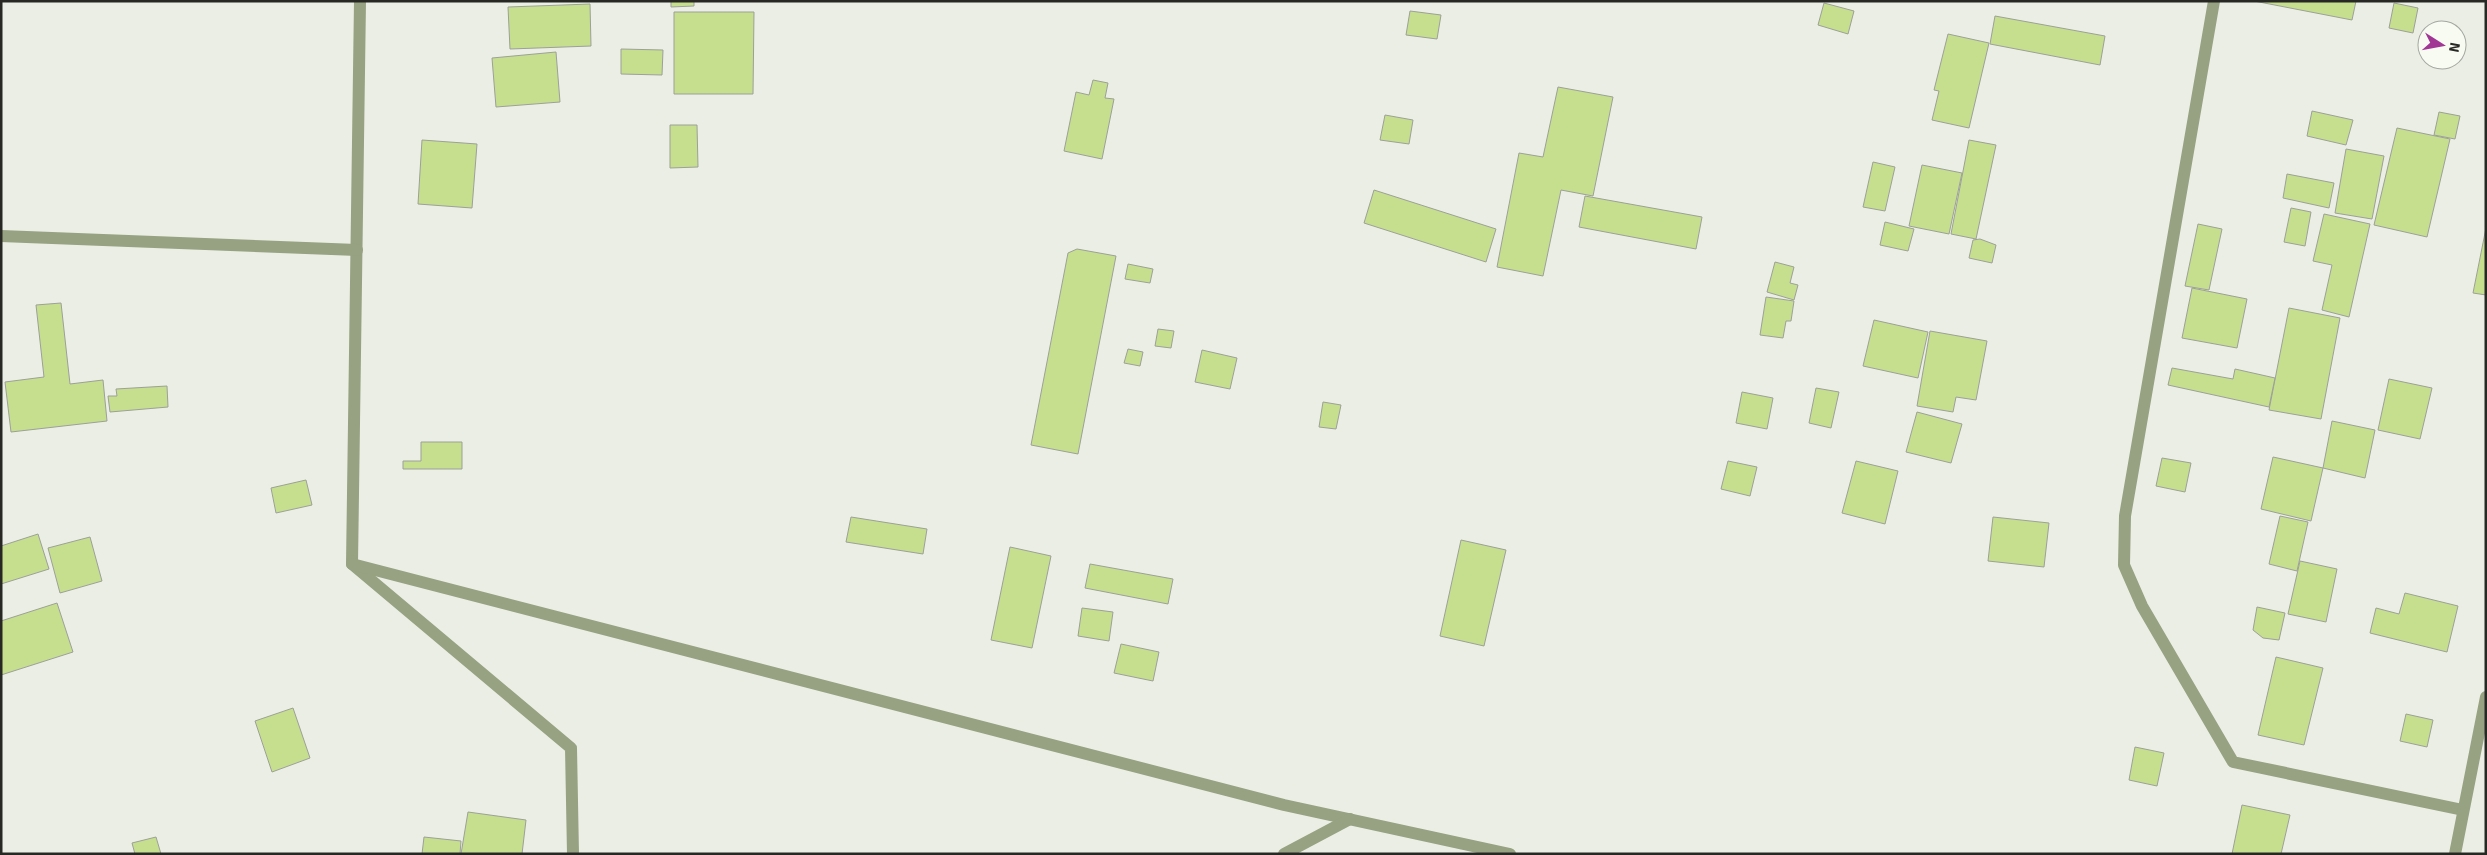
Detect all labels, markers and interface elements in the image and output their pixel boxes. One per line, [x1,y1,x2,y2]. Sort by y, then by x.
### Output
north arrow [2417,20,2467,70]
text: N [2445,41,2464,54]

